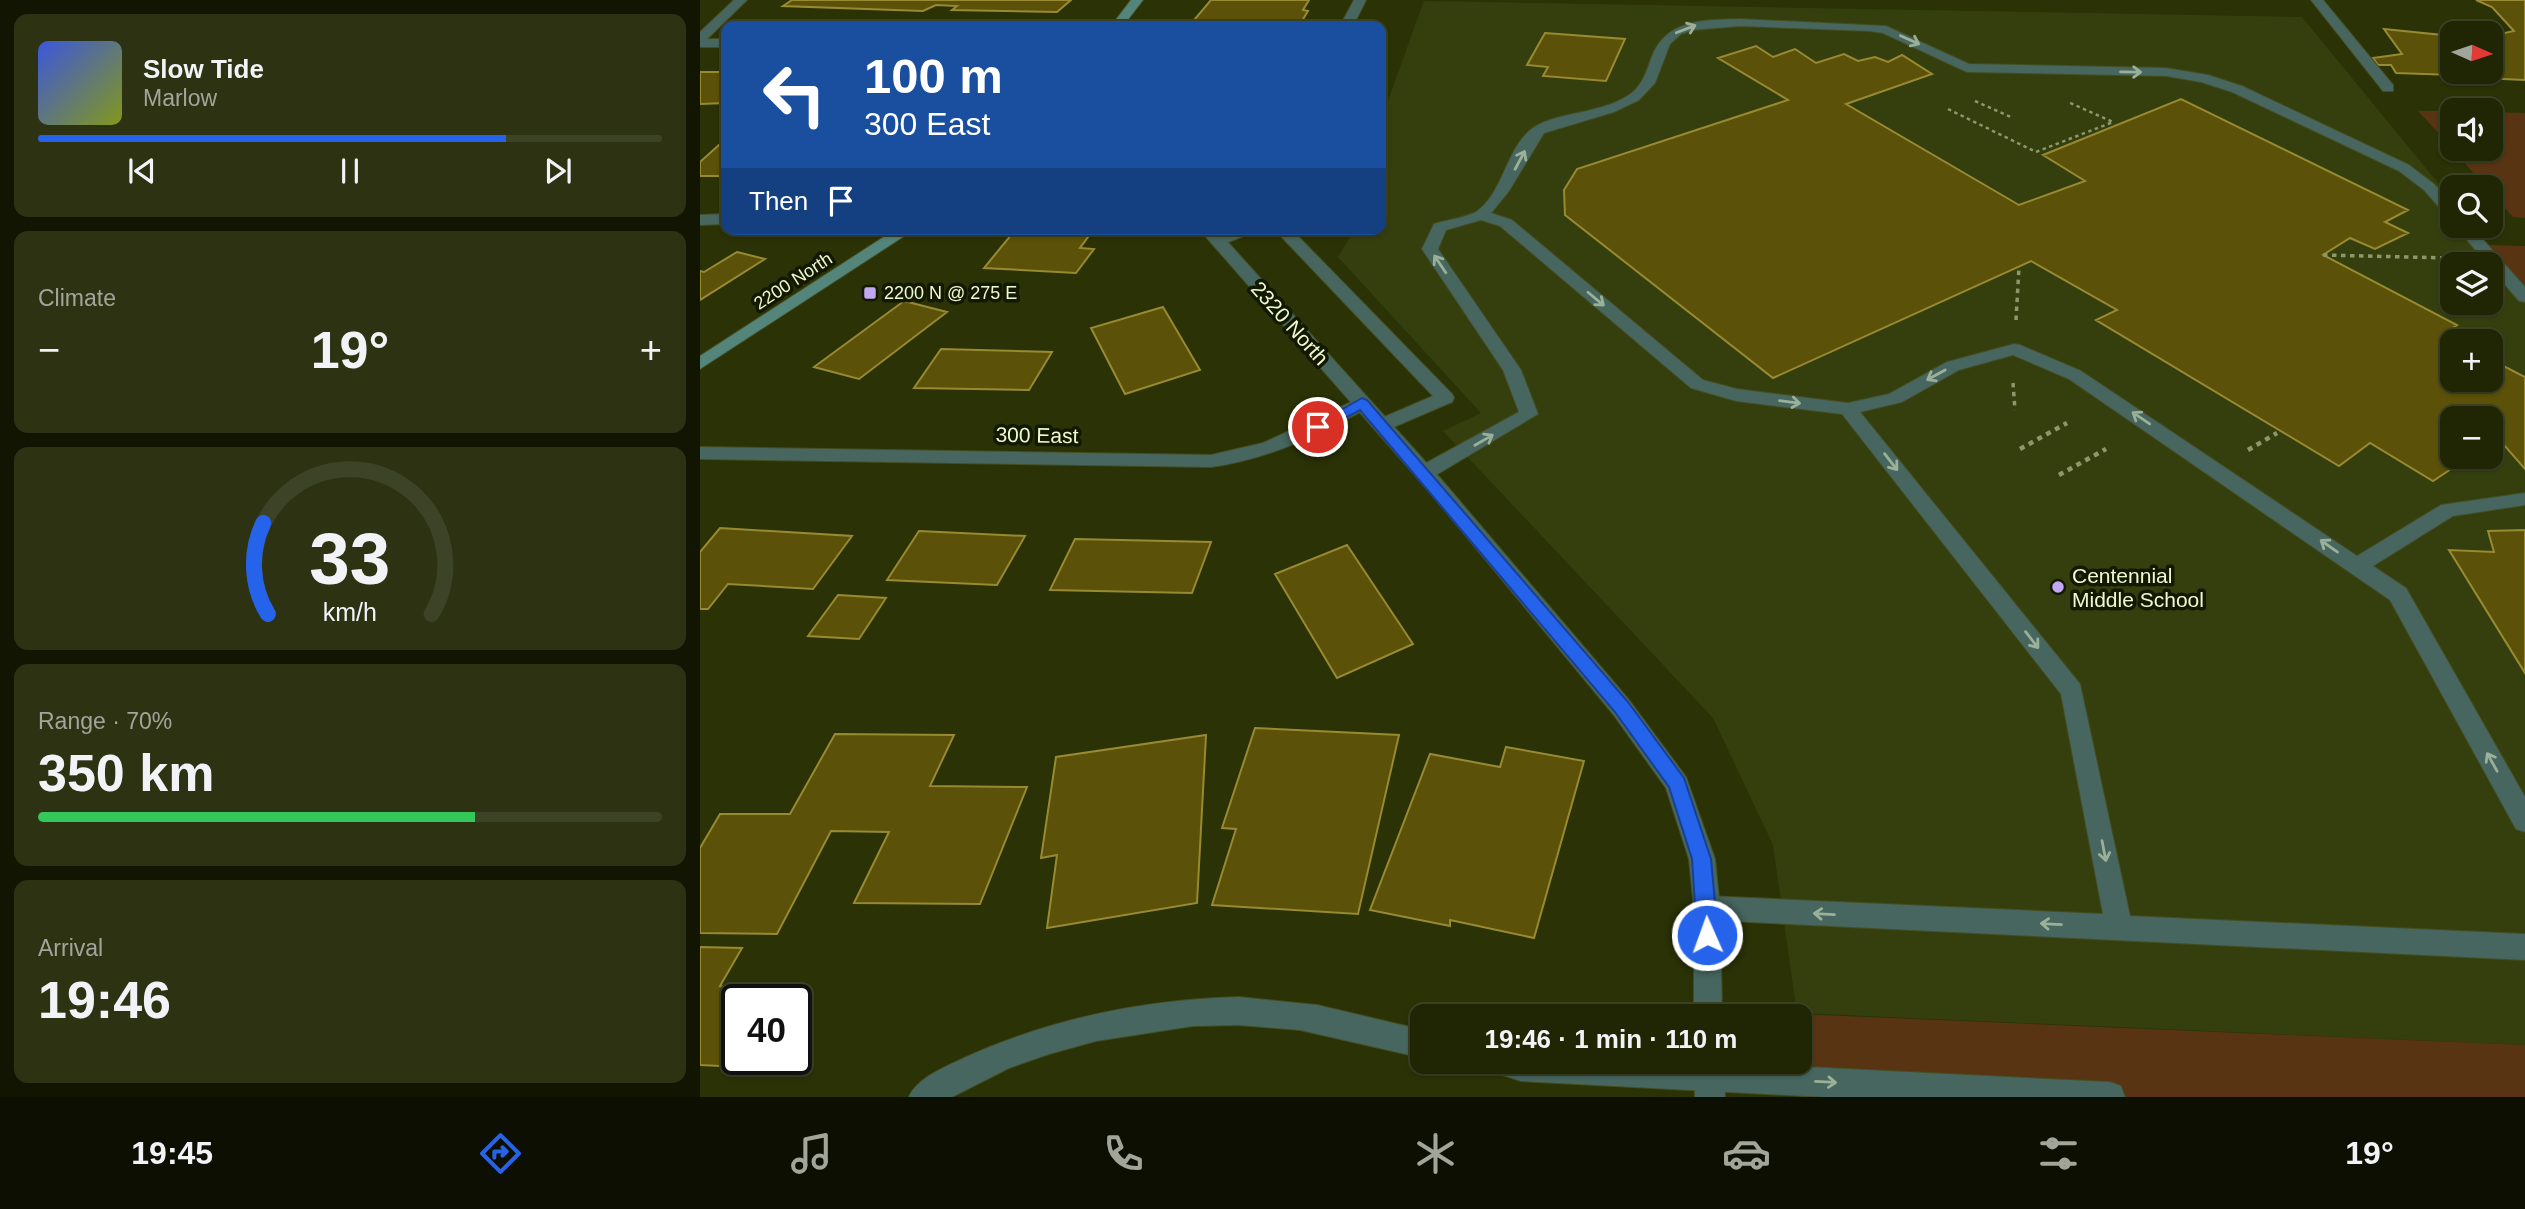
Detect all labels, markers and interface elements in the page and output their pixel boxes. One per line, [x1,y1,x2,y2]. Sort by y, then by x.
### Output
north arrow [2440,21,2502,84]
map controls [2440,21,2503,469]
one-way arrow [1675,22,1696,34]
one-way arrow [1899,34,1920,47]
icon: left [749,49,840,140]
text: 100 m [864,49,1003,103]
text: Slow Tide [143,54,264,84]
one-way arrow [2119,65,2142,79]
text: Marlow [143,85,217,111]
button: sound [2440,98,2503,161]
text: 300 East [864,106,990,142]
one-way arrow [1513,150,1527,170]
icon: previous [123,152,161,190]
icon: pause [331,152,369,190]
icon: next [539,152,577,190]
button: search [2440,175,2503,238]
icon: arrive [822,182,860,220]
text: Then [749,186,808,216]
street label: 2200 North [750,248,836,314]
button: layers [2440,252,2503,315]
one-way arrow [1433,254,1447,274]
street label: 2320 North [1247,277,1333,369]
place label: 2200 N @ 275 E [884,283,1017,303]
text: Climate [38,285,116,311]
marker: 2200 N @ 275 E [862,285,878,301]
one-way arrow [1586,291,1604,306]
text: 19° [311,321,389,379]
text: − [38,329,60,371]
text: + [640,329,662,371]
button: + [2440,329,2503,392]
one-way arrow [1926,369,1947,382]
one-way arrow [1778,395,1801,408]
pin [1288,397,1348,457]
button: − [2440,406,2503,469]
icon: arrive [1299,408,1337,446]
one-way arrow [2131,411,2151,425]
street label: 300 East [995,423,1079,447]
one-way arrow [1473,433,1493,447]
one-way arrow [1883,452,1898,471]
text: 33 [310,519,390,600]
one-way arrow [2320,539,2339,553]
place label: Centennial Middle School [2072,564,2204,611]
marker: Centennial Middle School [2050,579,2066,595]
text: km/h [323,598,377,626]
one-way arrow [2025,631,2040,649]
text: Range · 70% [38,708,172,734]
text: 350 km [38,744,214,802]
one-way arrow [2485,752,2499,772]
one-way arrow [2098,839,2111,862]
position arrow [1670,898,1744,972]
one-way arrow [1812,908,1835,921]
one-way arrow [2040,918,2063,931]
text: Arrival [38,935,103,961]
text: 19:46 [38,971,171,1029]
speed limit sign: 40 [721,984,812,1075]
text: 19:46 · 1 min · 110 m [1485,1024,1737,1054]
one-way arrow [1815,1076,1838,1089]
icon: directions [476,1129,525,1178]
icon: music [787,1129,836,1178]
icon: phone [1099,1129,1148,1178]
icon: climate [1411,1129,1460,1178]
icon: car [1722,1129,1771,1178]
icon: filters [2034,1129,2083,1178]
text: 19:45 [131,1135,213,1171]
text: 19° [2345,1135,2394,1171]

